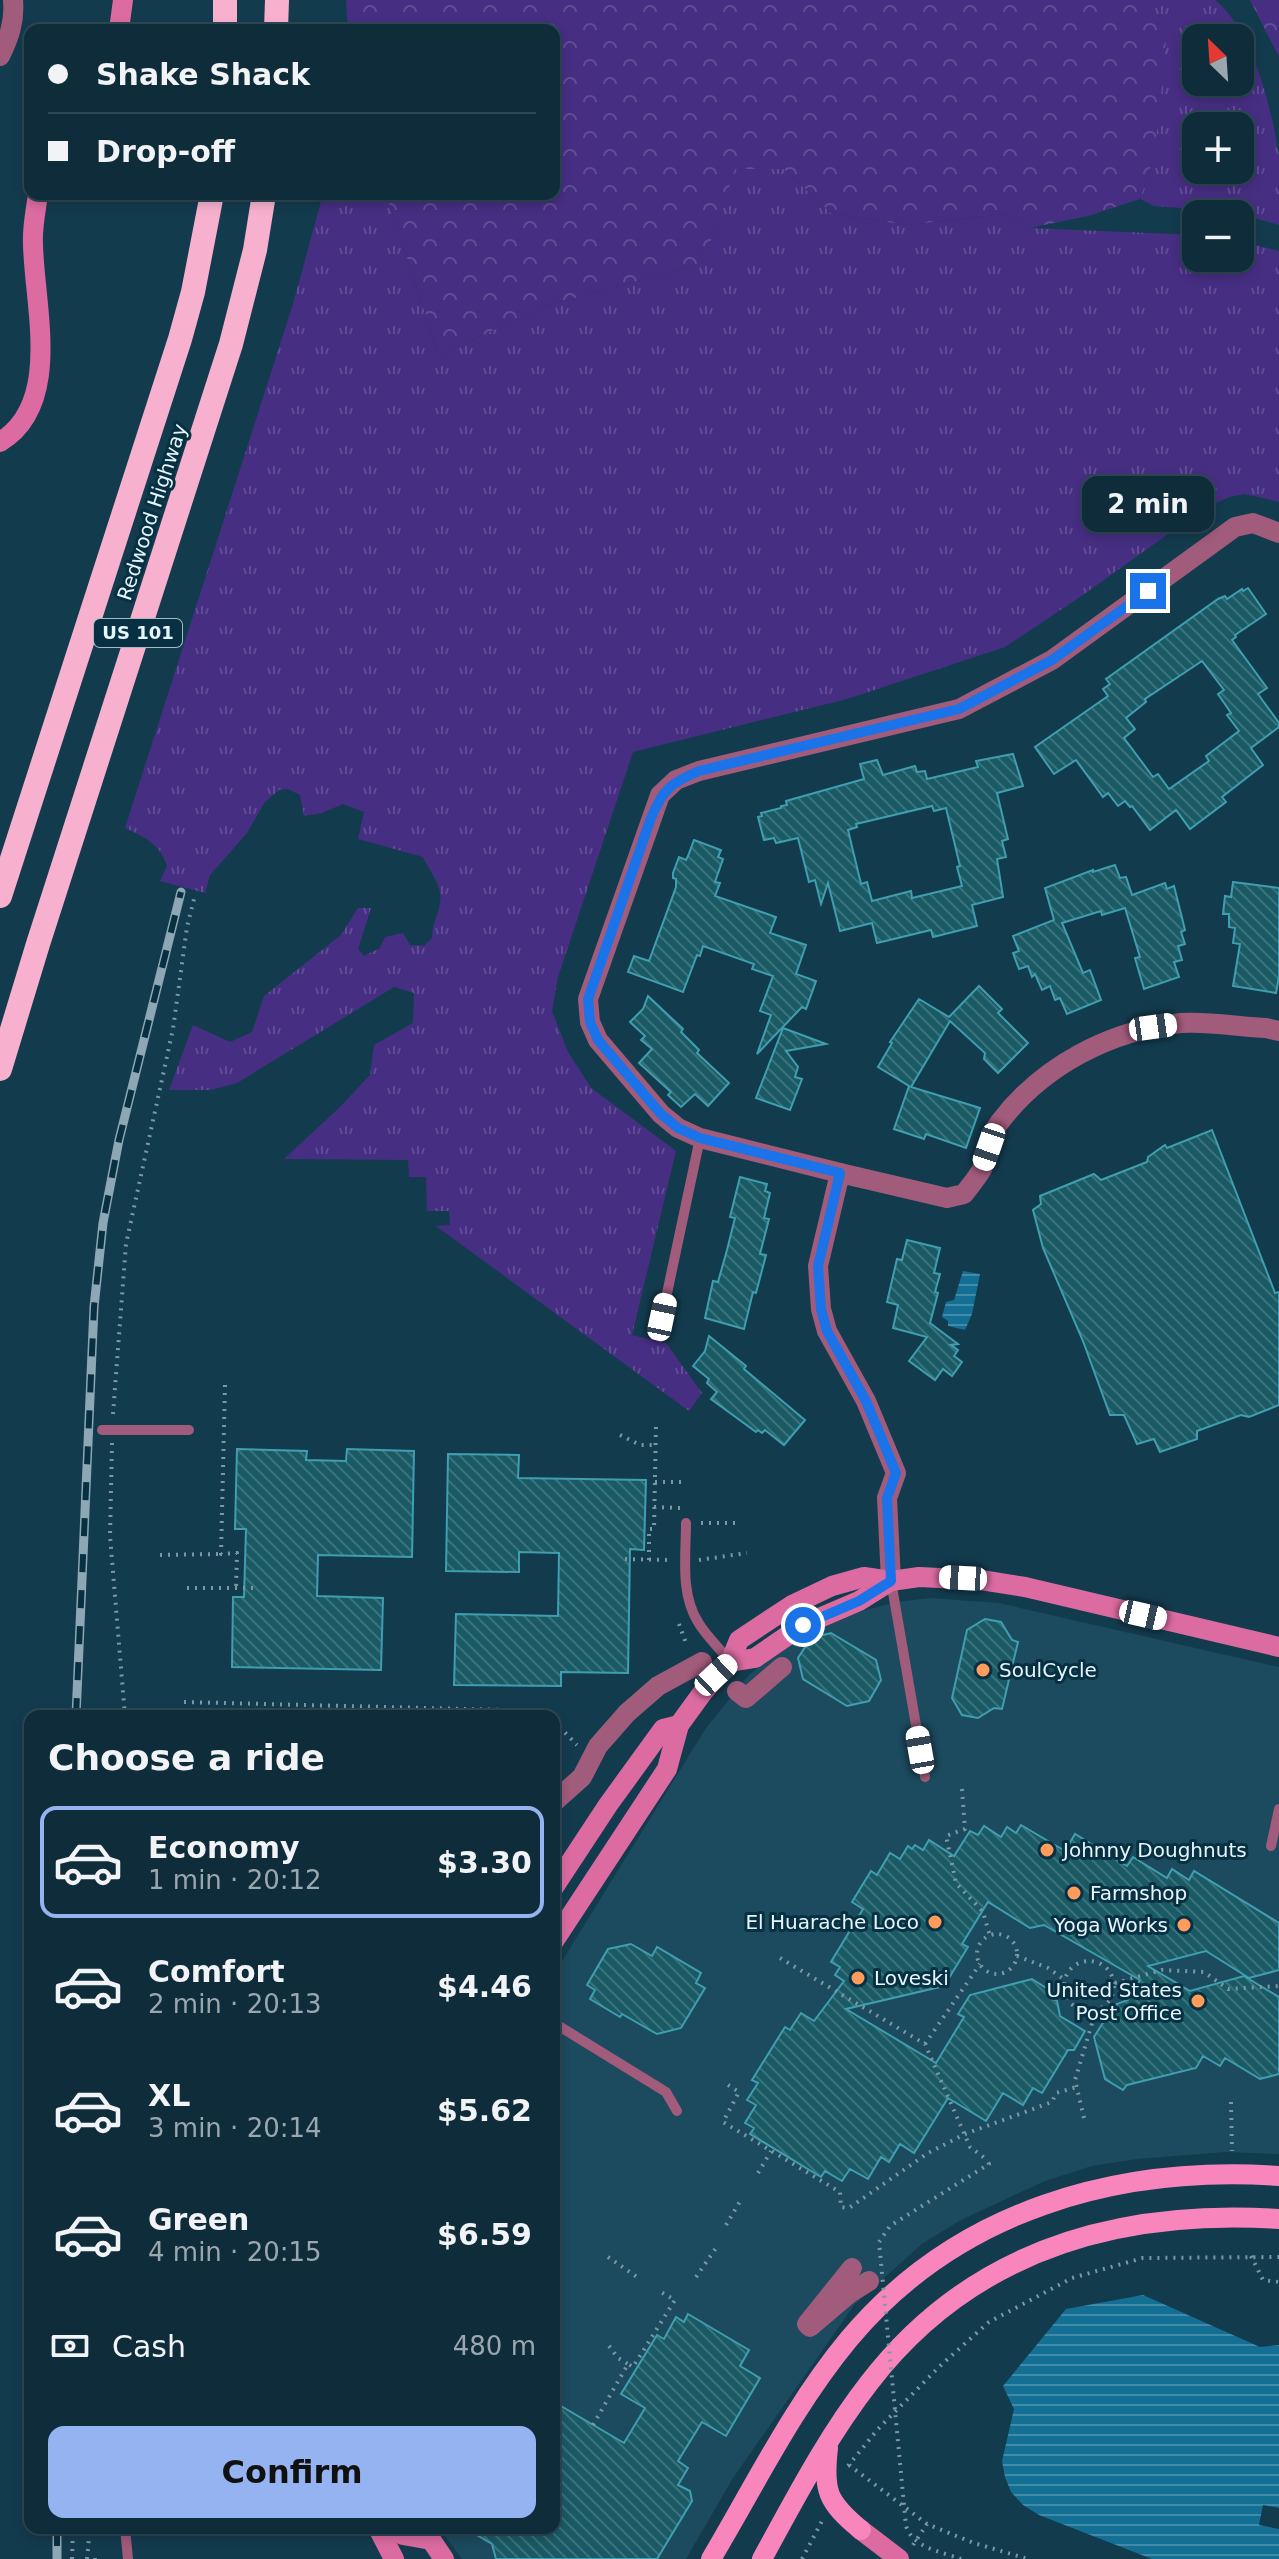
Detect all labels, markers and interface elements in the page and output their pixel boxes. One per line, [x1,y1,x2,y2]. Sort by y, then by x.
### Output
north arrow [1182,24,1254,96]
map controls [1182,24,1254,272]
text: Shake Shack [96,57,310,92]
button: + [1182,112,1254,184]
text: Drop-off [96,134,235,169]
button: − [1182,200,1254,272]
street label: Redwood Highway [112,420,192,603]
callout: 2 min [1082,475,1214,531]
text: 2 min [1107,489,1189,519]
route end [1130,573,1166,609]
road number: US 101 [94,619,182,647]
car [1128,1012,1178,1042]
car [970,1120,1008,1174]
car [645,1291,679,1343]
car [938,1565,988,1591]
car [1117,1598,1169,1632]
route start [785,1607,821,1643]
car [690,1650,742,1700]
place label: SoulCycle [999,1658,1097,1682]
marker: SoulCycle [974,1661,992,1679]
car [904,1724,936,1776]
text: Choose a ride [48,1737,325,1778]
icon: car [52,1826,124,1898]
text: Economy [148,1830,300,1865]
place label: Johnny Doughnuts [1061,1838,1247,1862]
marker: Johnny Doughnuts [1038,1841,1056,1859]
text: $3.30 [437,1845,532,1880]
text: 1 min · 20:12 [148,1865,322,1895]
place label: Farmshop [1090,1881,1187,1905]
marker: Farmshop [1065,1884,1083,1902]
place label: El Huarache Loco [745,1910,919,1934]
marker: El Huarache Loco [926,1913,944,1931]
place label: Yoga Works [1053,1913,1168,1937]
marker: Yoga Works [1175,1916,1193,1934]
icon: car [52,1950,124,2022]
text: Comfort [148,1954,285,1989]
place label: Loveski [874,1966,949,1990]
text: $4.46 [437,1969,532,2004]
marker: Loveski [849,1969,867,1987]
place label: United States Post Office [1047,1978,1182,2025]
text: 2 min · 20:13 [148,1989,322,2019]
marker: United States Post Office [1189,1992,1207,2010]
icon: car [52,2074,124,2146]
text: XL [148,2078,190,2113]
text: $5.62 [437,2093,532,2128]
text: 3 min · 20:14 [148,2113,322,2143]
icon: car [52,2198,124,2270]
text: Green [148,2202,249,2237]
text: $6.59 [437,2217,532,2252]
text: 4 min · 20:15 [148,2237,322,2267]
icon: cash [48,2324,92,2368]
text: Cash [112,2329,186,2364]
text: 480 m [453,2331,536,2361]
button: Confirm [48,2426,536,2518]

